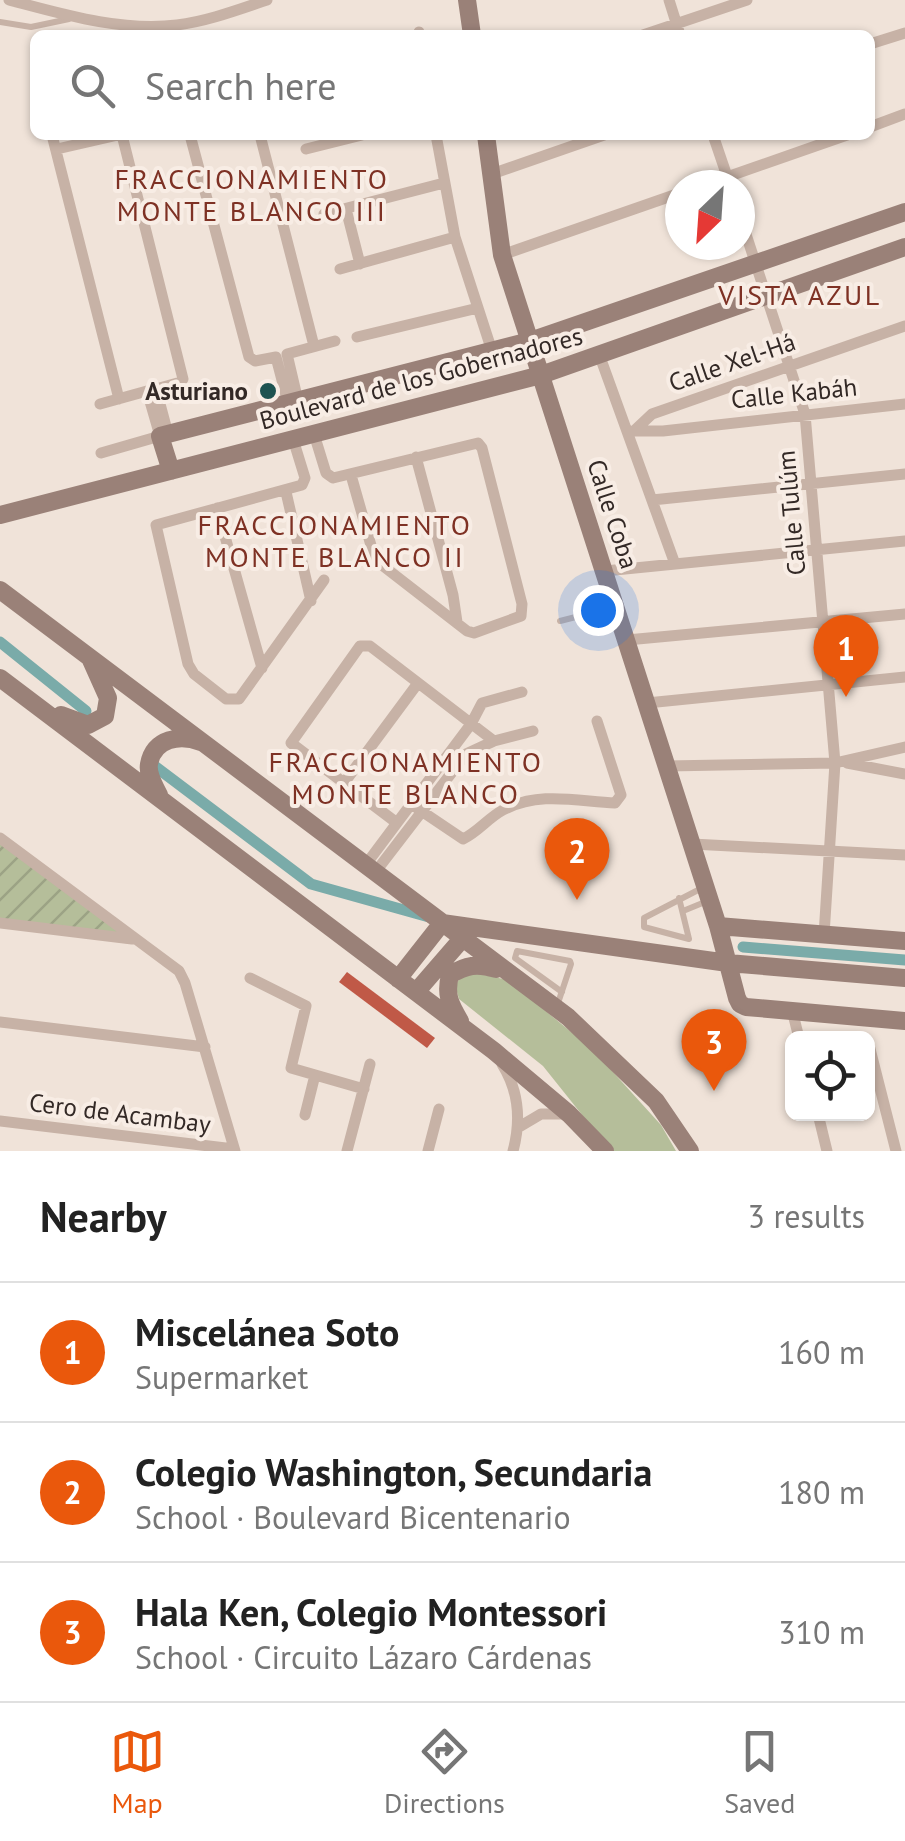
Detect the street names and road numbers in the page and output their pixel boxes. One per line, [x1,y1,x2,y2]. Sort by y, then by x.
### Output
street label: Boulevard de los Gobernadores [256,319,586,437]
street label: Calle Xel-Há [664,325,800,399]
street label: Calle Kabáh [729,370,859,416]
street label: Calle Tulúm [770,449,812,577]
street label: Calle Coba [580,455,646,573]
street label: Cero de Acambay [27,1086,213,1140]

